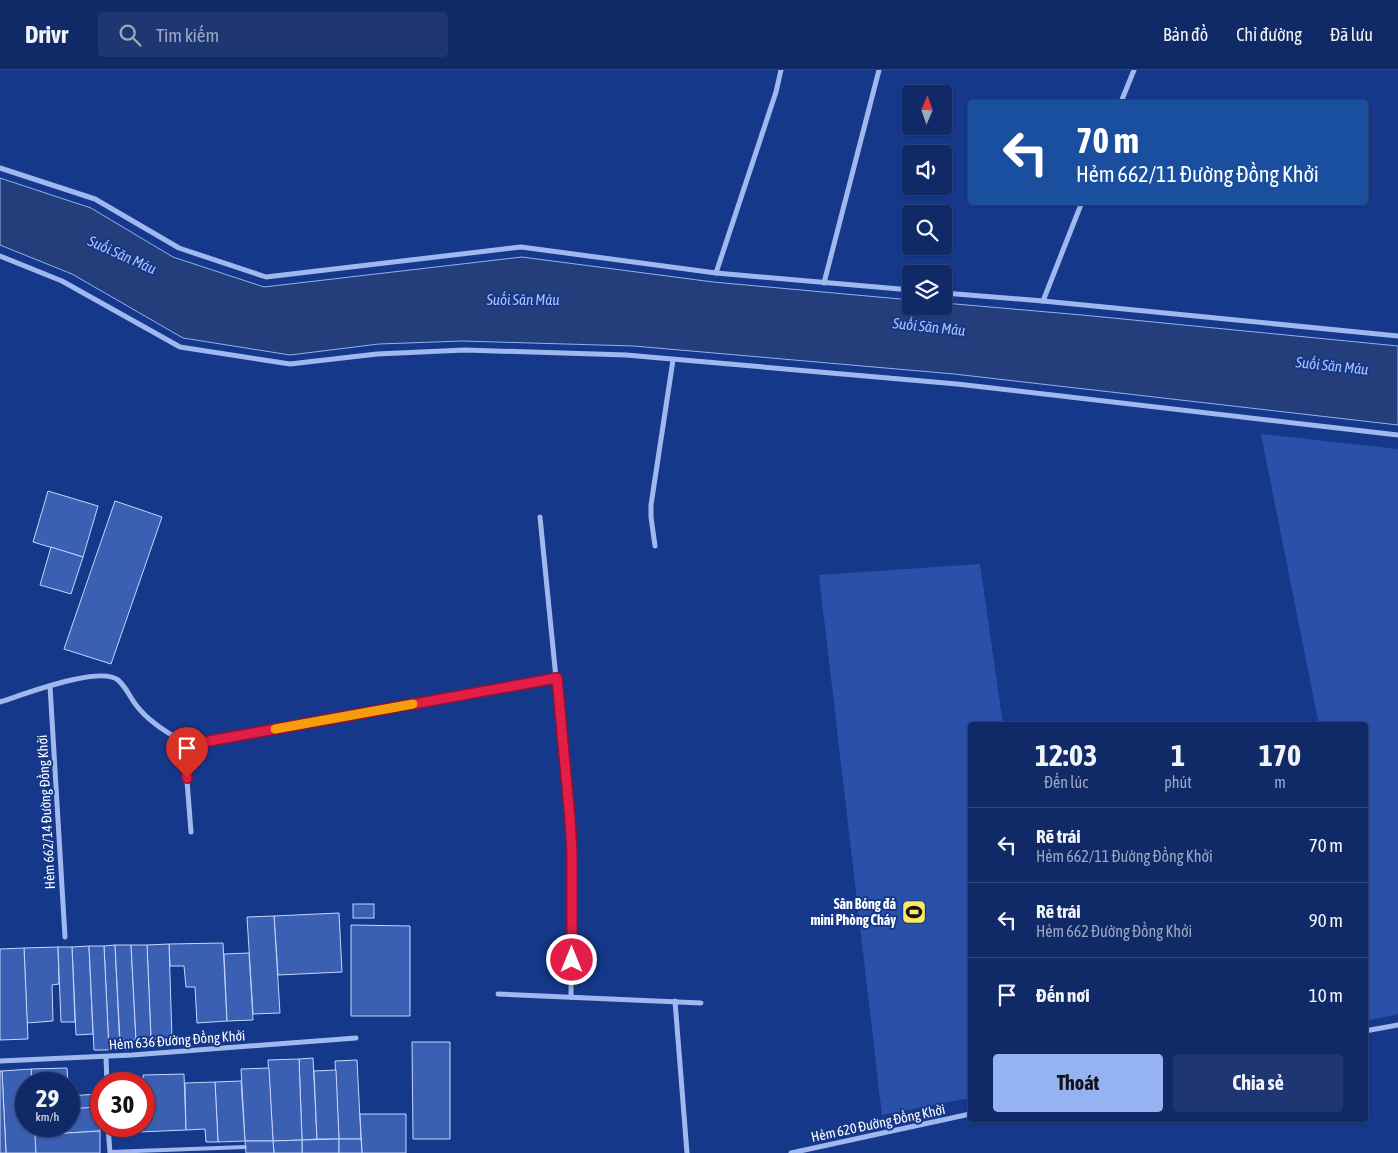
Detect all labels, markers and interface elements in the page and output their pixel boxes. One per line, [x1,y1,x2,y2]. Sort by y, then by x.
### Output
search box [98,12,448,57]
text: Drivr [25,21,68,48]
icon: search [116,21,144,49]
text: Tìm kiếm [156,24,219,46]
text: Bản đồ [1163,24,1208,45]
text: Chỉ đường [1236,24,1302,45]
text: Đã lưu [1330,24,1373,45]
north arrow [902,85,952,135]
map controls [902,85,952,315]
icon: left [993,120,1058,185]
text: 70 m [1076,120,1139,160]
button: sound [902,145,952,195]
text: Hẻm 662/11 Đường Đồng Khởi [1076,161,1319,187]
button: search [902,205,952,255]
water label: Suối Săn Máu [84,232,159,277]
button: layers [902,265,952,315]
water label: Suối Săn Máu [486,291,559,308]
water label: Suối Săn Máu [891,314,966,339]
water label: Suối Săn Máu [1294,353,1369,378]
pin [166,727,208,778]
street label: Hẻm 662/14 Đường Đồng Khởi [33,734,58,890]
icon: arrive [173,734,201,762]
text: 12:03 [1035,738,1097,772]
text: 1 [1171,738,1185,772]
text: 170 [1259,738,1301,772]
text: Đến lúc [1044,773,1088,791]
text: phút [1164,773,1192,791]
text: m [1274,773,1286,791]
text: Rẽ trái [1036,825,1081,847]
icon: left [993,831,1021,859]
text: 70 m [1309,834,1343,856]
text: Hẻm 662/11 Đường Đồng Khởi [1036,847,1213,865]
place label: Sân Bóng đá mini Phòng Cháy [810,896,896,928]
sports icon: Sân Bóng đá mini Phòng Cháy [901,899,927,925]
text: Rẽ trái [1036,900,1081,922]
icon: left [993,906,1021,934]
text: 90 m [1309,909,1343,931]
text: Hẻm 662 Đường Đồng Khởi [1036,922,1192,940]
position arrow [545,933,597,985]
icon: arrive [993,981,1021,1009]
text: Đến nơi [1036,984,1090,1006]
text: 10 m [1309,984,1343,1006]
street label: Hẻm 636 Đường Đồng Khởi [108,1026,246,1053]
button: Thoát [993,1054,1163,1112]
button: Chia sẻ [1173,1054,1343,1112]
speed limit sign: 30 [90,1072,155,1137]
text: 29 [36,1084,59,1112]
street label: Hẻm 620 Đường Đồng Khởi [809,1100,946,1145]
text: km/h [36,1110,59,1124]

